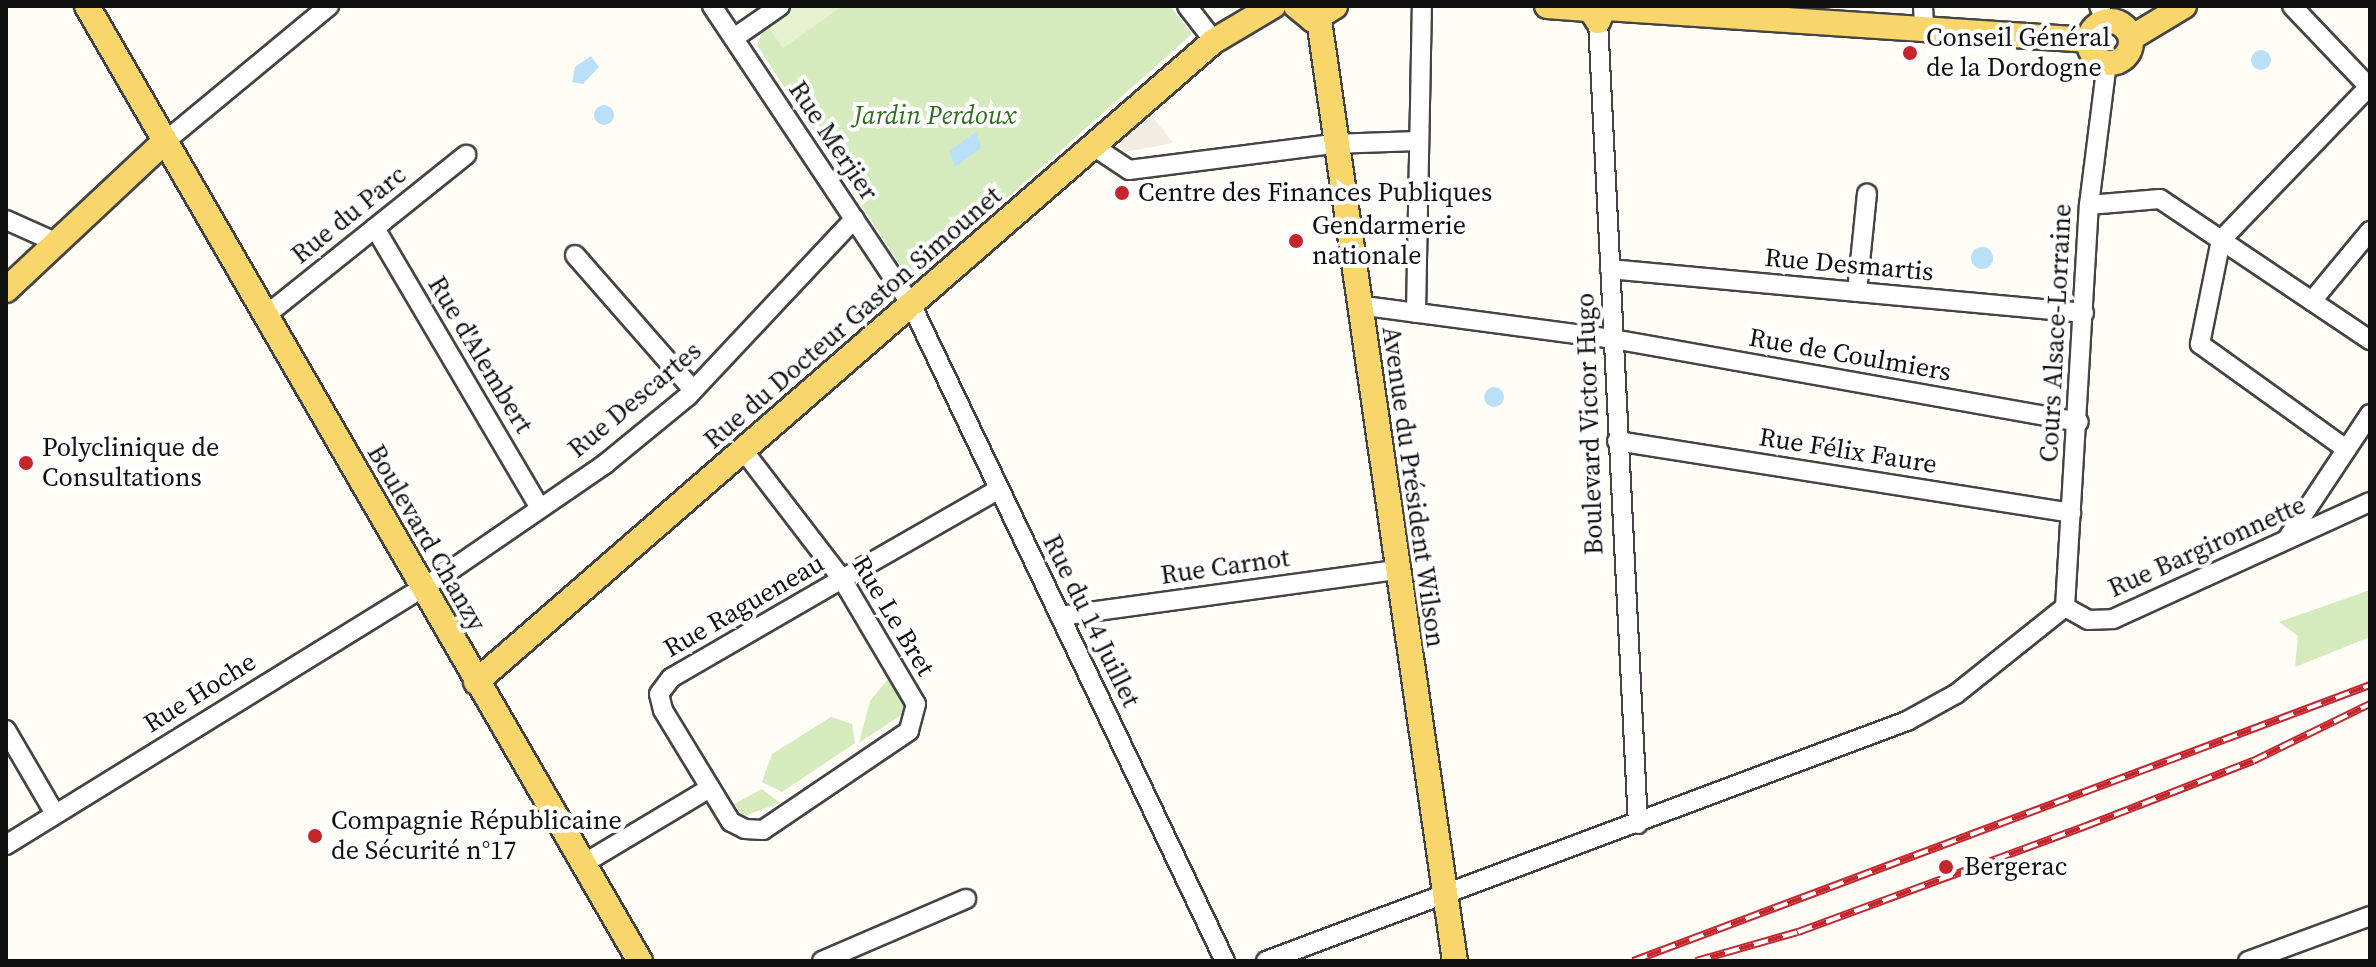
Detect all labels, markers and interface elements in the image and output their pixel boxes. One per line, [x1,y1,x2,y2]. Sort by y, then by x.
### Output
place label: Conseil Général de la Dordogne [1926,22,2110,84]
marker: Conseil Général de la Dordogne [1901,44,1919,62]
street label: Rue Merjier [782,75,884,207]
park label: Jardin Perdoux [854,100,1016,132]
street label: Rue du Parc [285,159,413,271]
place label: Centre des Finances Publiques [1138,177,1492,209]
street label: Rue du Docteur Gaston Simounet [698,180,1008,456]
marker: Centre des Finances Publiques [1113,184,1131,202]
street label: Cours Alsace-Lorraine [2034,203,2078,463]
place label: Gendarmerie nationale [1312,210,1466,272]
marker: Gendarmerie nationale [1287,232,1305,250]
street label: Rue Desmartis [1763,242,1935,288]
street label: Rue d'Alembert [421,271,539,439]
street label: Boulevard Victor Hugo [1570,292,1610,556]
street label: Rue de Coulmiers [1746,322,1954,388]
street label: Avenue du Président Wilson [1375,324,1451,650]
street label: Rue Descartes [562,335,708,465]
street label: Rue Félix Faure [1757,422,1939,480]
place label: Polyclinique de Consultations [42,432,219,494]
street label: Boulevard Chanzy [360,439,492,637]
marker: Polyclinique de Consultations [17,454,35,472]
street label: Rue Bargironnette [2104,490,2310,604]
street label: Rue du 14 Juillet [1036,530,1146,712]
street label: Rue Carnot [1159,543,1291,591]
street label: Rue Ragueneau [658,548,830,664]
street label: Rue Le Bret [845,550,941,682]
street label: Rue Hoche [138,646,262,740]
place label: Compagnie Républicaine de Sécurité n°17 [331,805,622,866]
marker: Compagnie Républicaine de Sécurité n°17 [306,827,324,845]
place label: Bergerac [1964,851,2067,883]
marker: Bergerac [1935,856,1957,878]

